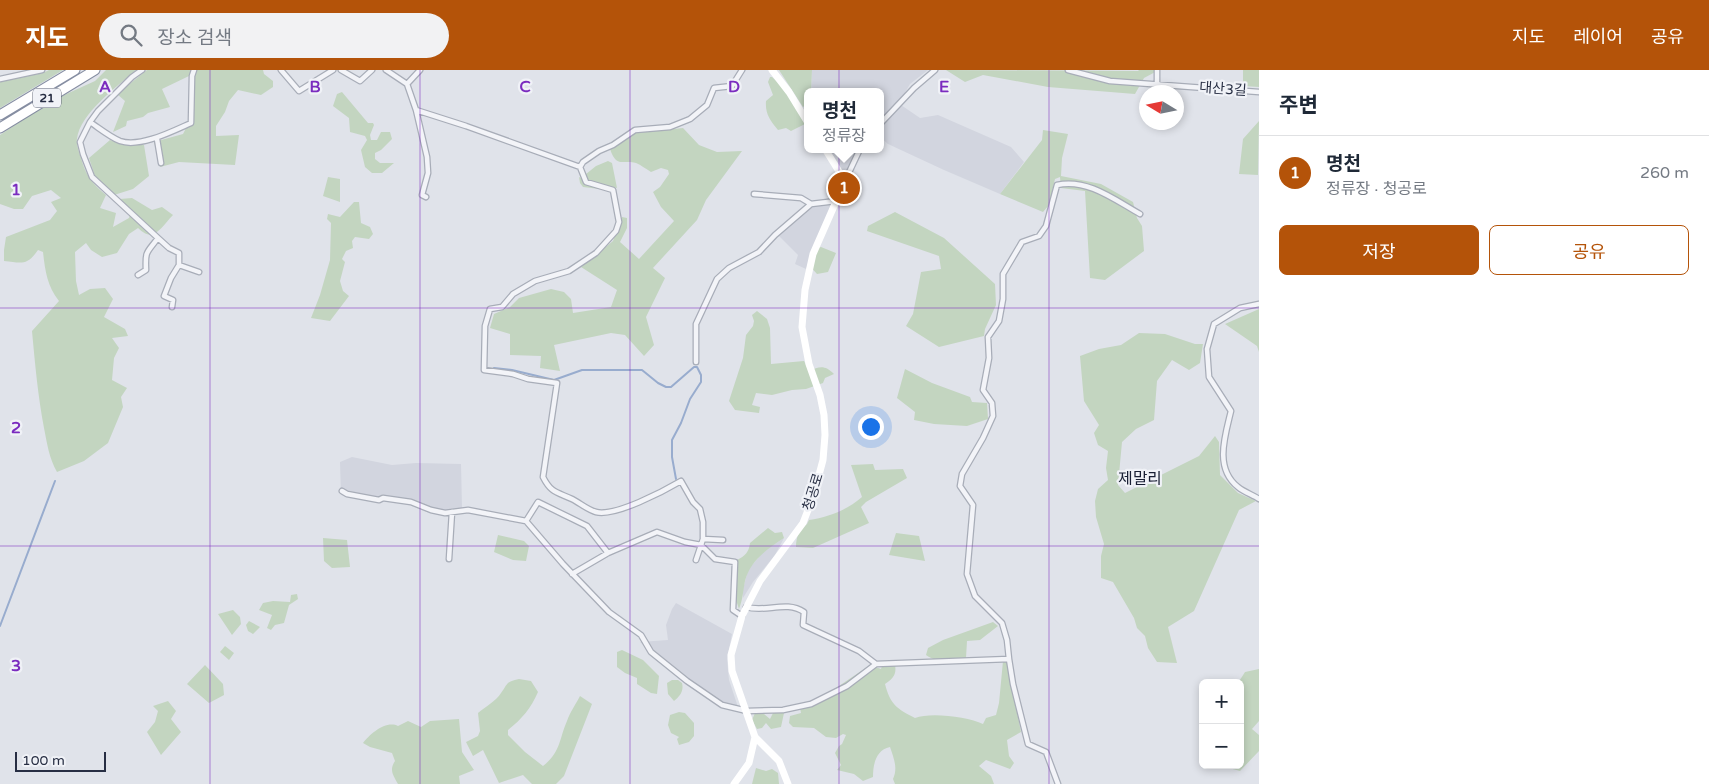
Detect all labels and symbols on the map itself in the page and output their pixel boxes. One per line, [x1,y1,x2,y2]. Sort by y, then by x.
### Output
text: A [99,77,111,97]
text: B [309,77,321,97]
text: C [519,77,531,97]
text: D [728,77,740,97]
text: E [939,77,949,97]
street label: 대산3길 [1199,79,1247,99]
north arrow [1139,85,1184,130]
road number: 21 [33,88,61,108]
pin: 1 [828,169,860,207]
text: 1 [11,180,21,200]
your location [858,414,884,440]
text: 2 [11,418,21,438]
district label: 제말리 [1118,469,1162,489]
street label: 청공로 [799,471,827,513]
text: 3 [11,656,21,676]
scale bar [15,749,106,772]

